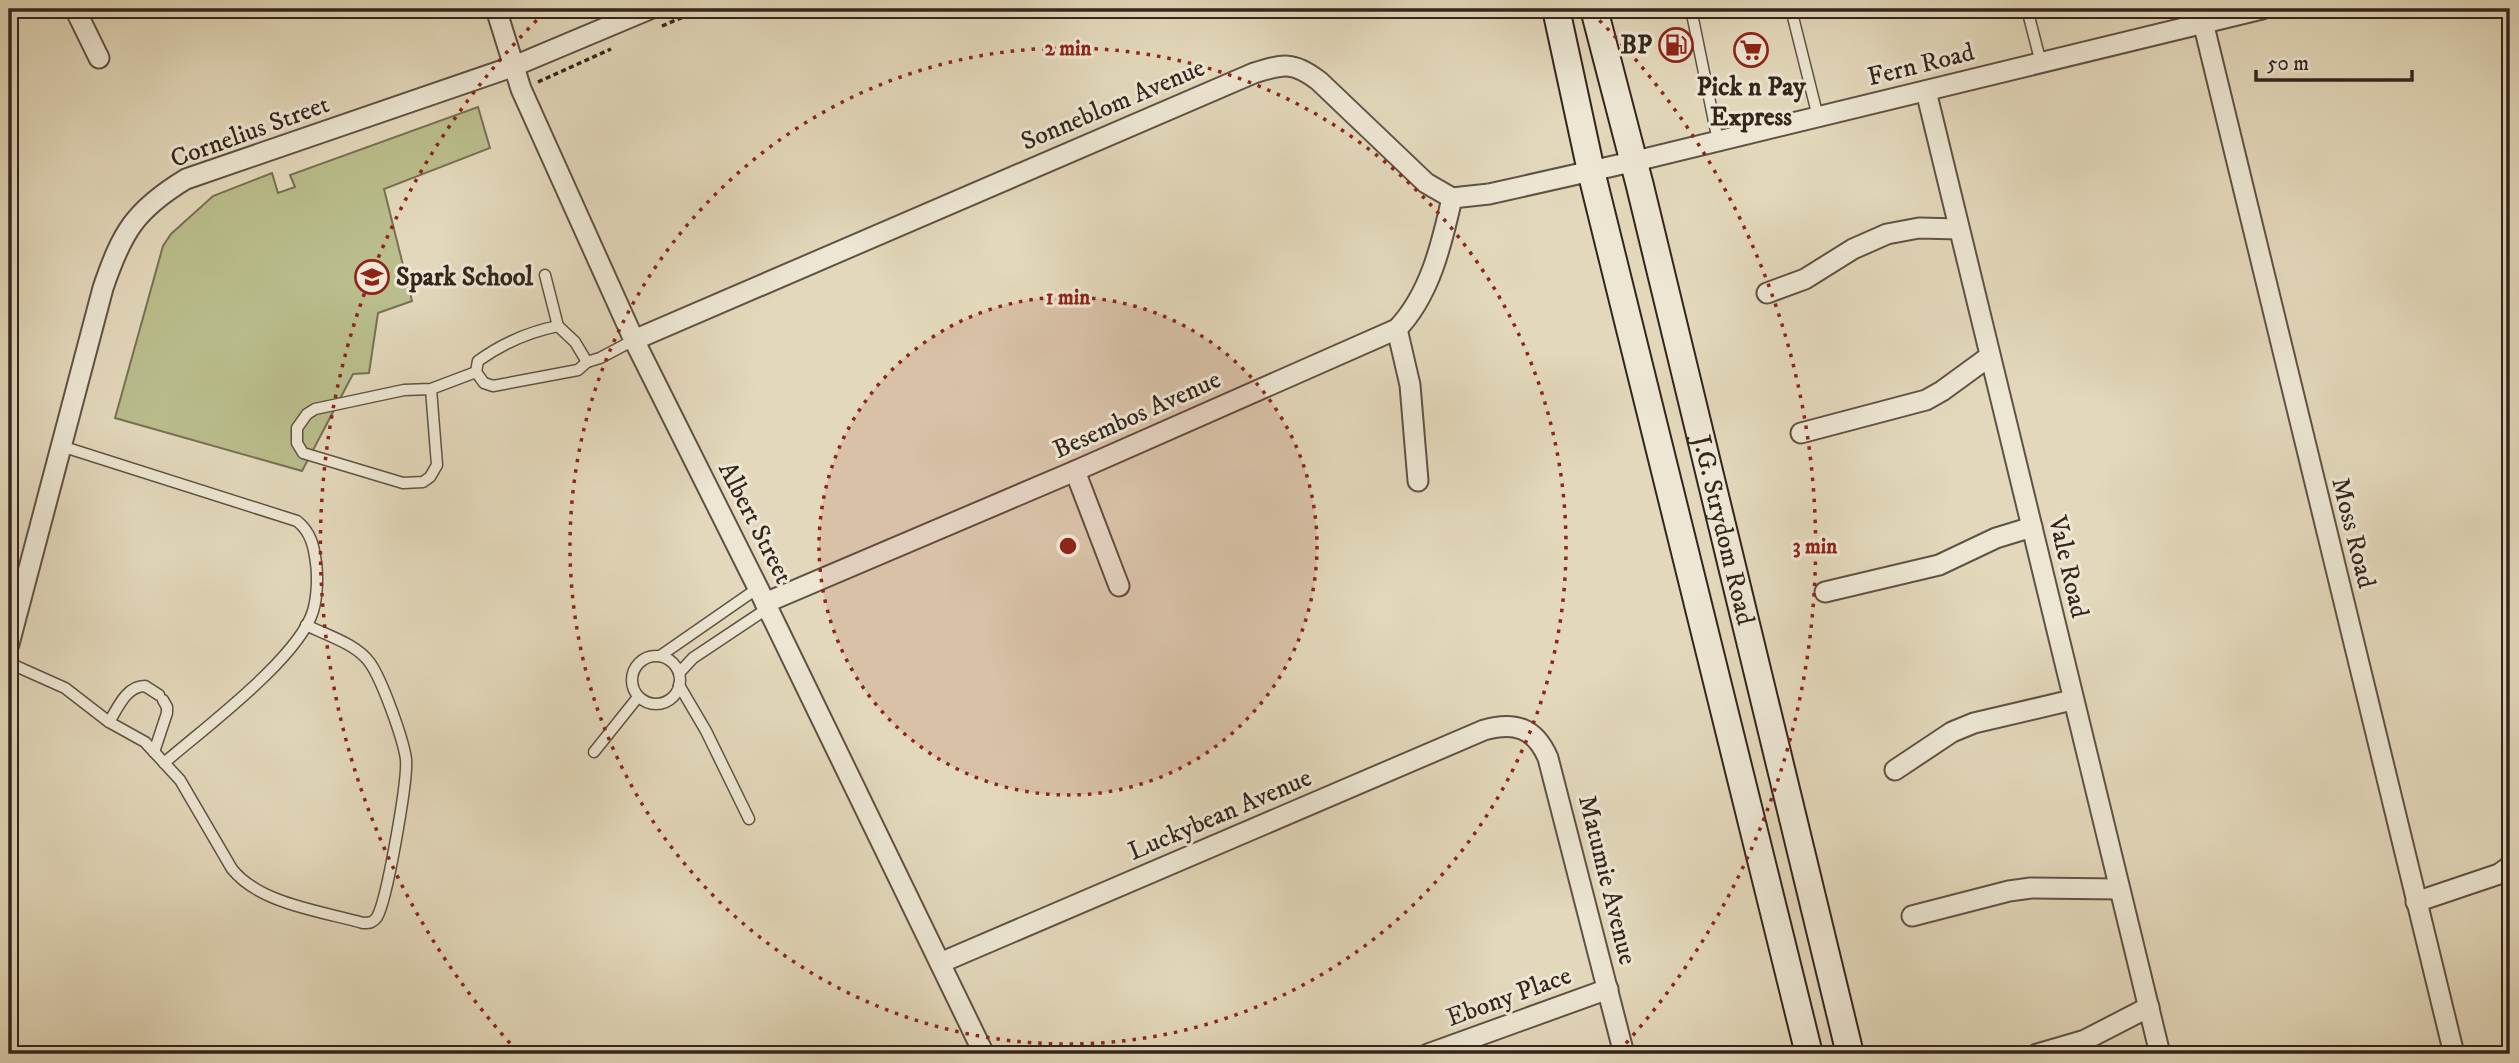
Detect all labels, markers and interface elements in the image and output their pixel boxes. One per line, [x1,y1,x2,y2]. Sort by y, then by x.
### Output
fuel station icon: BP [1657,26,1695,64]
place label: BP [1621,29,1652,62]
supermarket icon: Pick n Pay Express [1732,31,1770,69]
text: 2 min [1045,36,1093,62]
street label: Fern Road [1864,36,1978,94]
scale bar [2256,38,2412,82]
street label: Sonneblom Avenue [1016,51,1210,159]
text: 50 m [2267,51,2309,77]
place label: Pick n Pay Express [1697,71,1806,134]
street label: Cornelius Street [166,88,334,176]
school or university icon: Spark School [353,258,391,296]
place label: Spark School [396,261,534,294]
text: 1 min [1046,285,1091,311]
street label: Besembos Avenue [1048,363,1226,467]
street label: J.G. Strydom Road [1684,430,1762,628]
street label: Albert Street [710,457,800,589]
street label: Moss Road [2323,474,2383,592]
street label: Vale Road [2040,512,2096,621]
centre of rings [1056,534,1080,558]
text: 3 min [1793,534,1838,560]
street label: Luckybean Avenue [1123,762,1317,868]
street label: Matumie Avenue [1570,792,1644,968]
street label: Ebony Place [1442,959,1576,1035]

